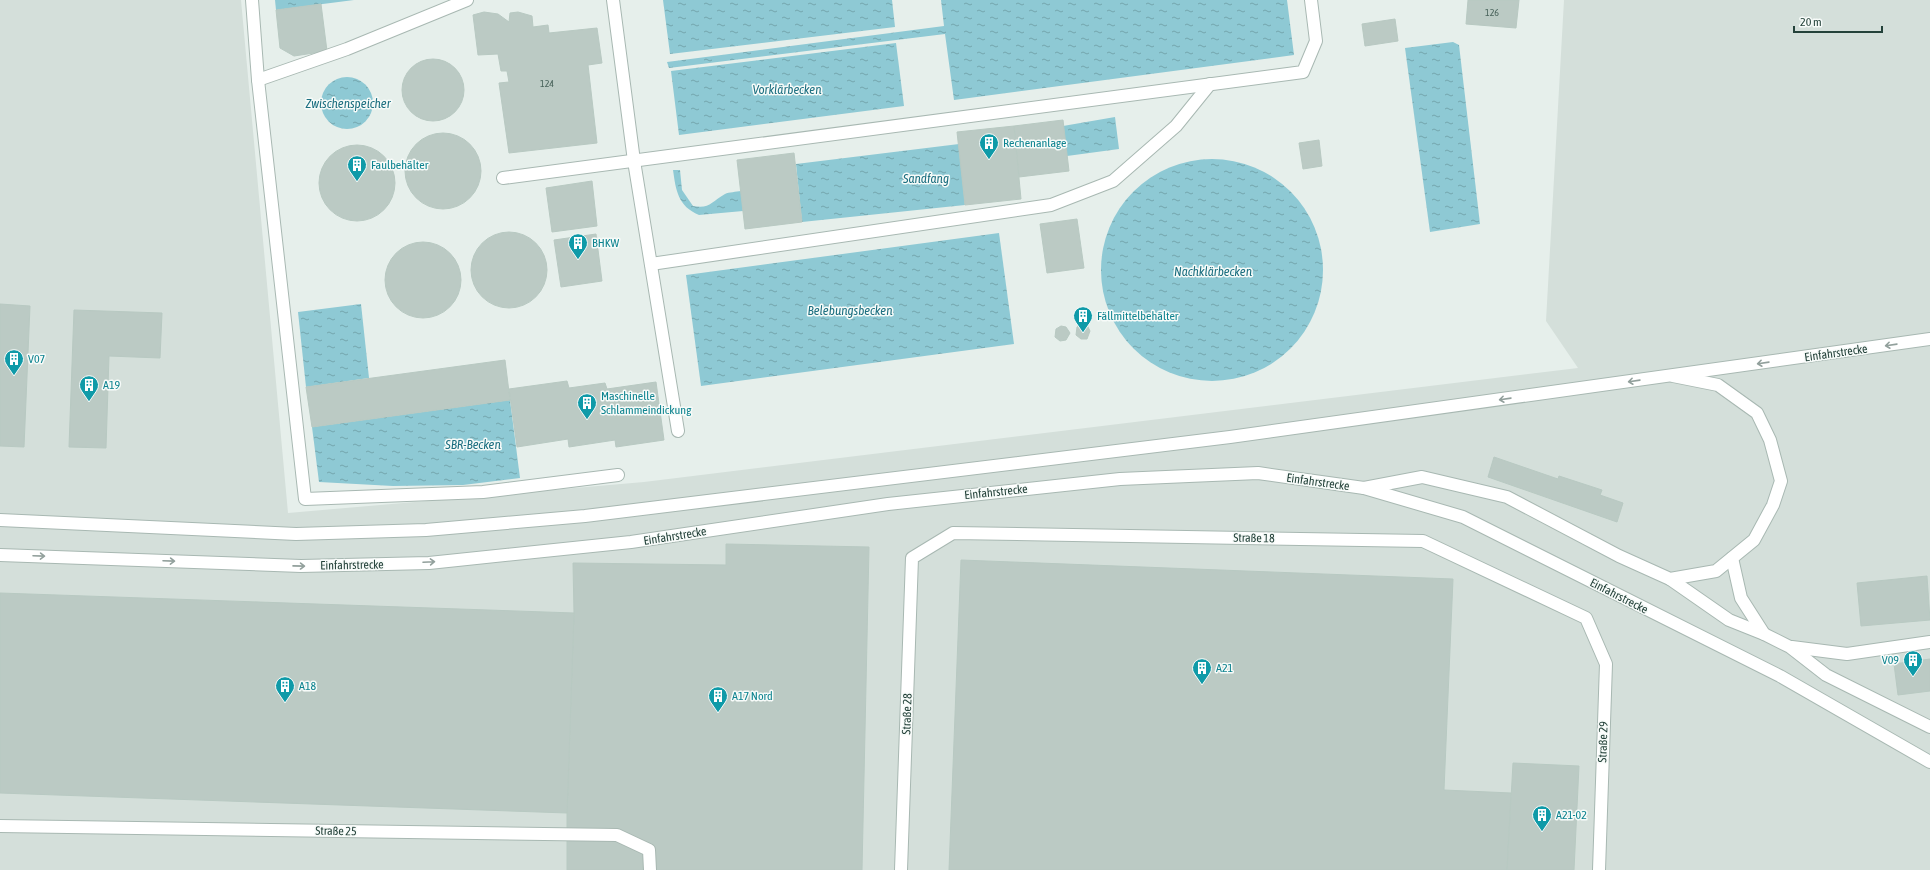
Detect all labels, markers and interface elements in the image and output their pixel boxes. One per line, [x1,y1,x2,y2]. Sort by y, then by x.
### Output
house number: 126 [1485,7,1499,18]
scale bar [1794,8,1882,34]
text: 20 m [1800,15,1822,29]
house number: 124 [540,78,554,89]
water label: Vorklärbecken [752,82,822,97]
water label: Zwischenspeicher [305,96,392,111]
building icon: Rechenanlage [978,132,1000,160]
place label: Rechenanlage [1003,136,1066,150]
building icon: Faulbehälter [346,154,368,182]
place label: Faulbehälter [371,158,429,172]
water label: Sandfang [902,171,949,186]
building icon: BHKW [567,232,589,260]
place label: BHKW [592,236,620,250]
water label: Nachklärbecken [1174,264,1253,279]
water label: Belebungsbecken [808,303,893,318]
building icon: Fällmittelbehälter [1072,305,1094,333]
place label: Fällmittelbehälter [1097,309,1179,323]
one-way arrow [1885,341,1898,349]
street label: Einfahrstrecke [1804,342,1868,364]
building icon: V07 [3,348,25,376]
place label: V07 [28,352,46,366]
one-way arrow [1757,359,1770,367]
building icon: A19 [78,374,100,402]
one-way arrow [1628,377,1641,385]
place label: A19 [103,378,121,392]
place label: Maschinelle Schlammeindickung [601,389,692,417]
building icon: Maschinelle Schlammeindickung [576,392,598,420]
one-way arrow [1499,395,1512,402]
water label: SBR-Becken [444,437,502,452]
street label: Einfahrstrecke [1286,471,1350,493]
street label: Einfahrstrecke [964,482,1028,502]
street label: Einfahrstrecke [643,524,707,548]
street label: Straße 18 [1233,531,1275,545]
one-way arrow [32,552,45,560]
one-way arrow [162,557,175,565]
street label: Einfahrstrecke [320,557,384,573]
one-way arrow [422,559,435,566]
one-way arrow [292,562,305,569]
street label: Einfahrstrecke [1588,575,1650,617]
building icon: V09 [1902,649,1924,677]
place label: V09 [1882,653,1899,667]
building icon: A21 [1191,657,1213,685]
place label: A21 [1216,661,1234,675]
building icon: A18 [274,675,296,703]
place label: A18 [299,679,317,693]
building icon: A17 Nord [707,685,729,713]
place label: A17 Nord [732,689,773,703]
street label: Straße 28 [899,693,915,735]
street label: Straße 29 [1595,721,1611,763]
building icon: A21-02 [1531,804,1553,832]
place label: A21-02 [1556,808,1587,822]
street label: Straße 25 [315,824,357,838]

